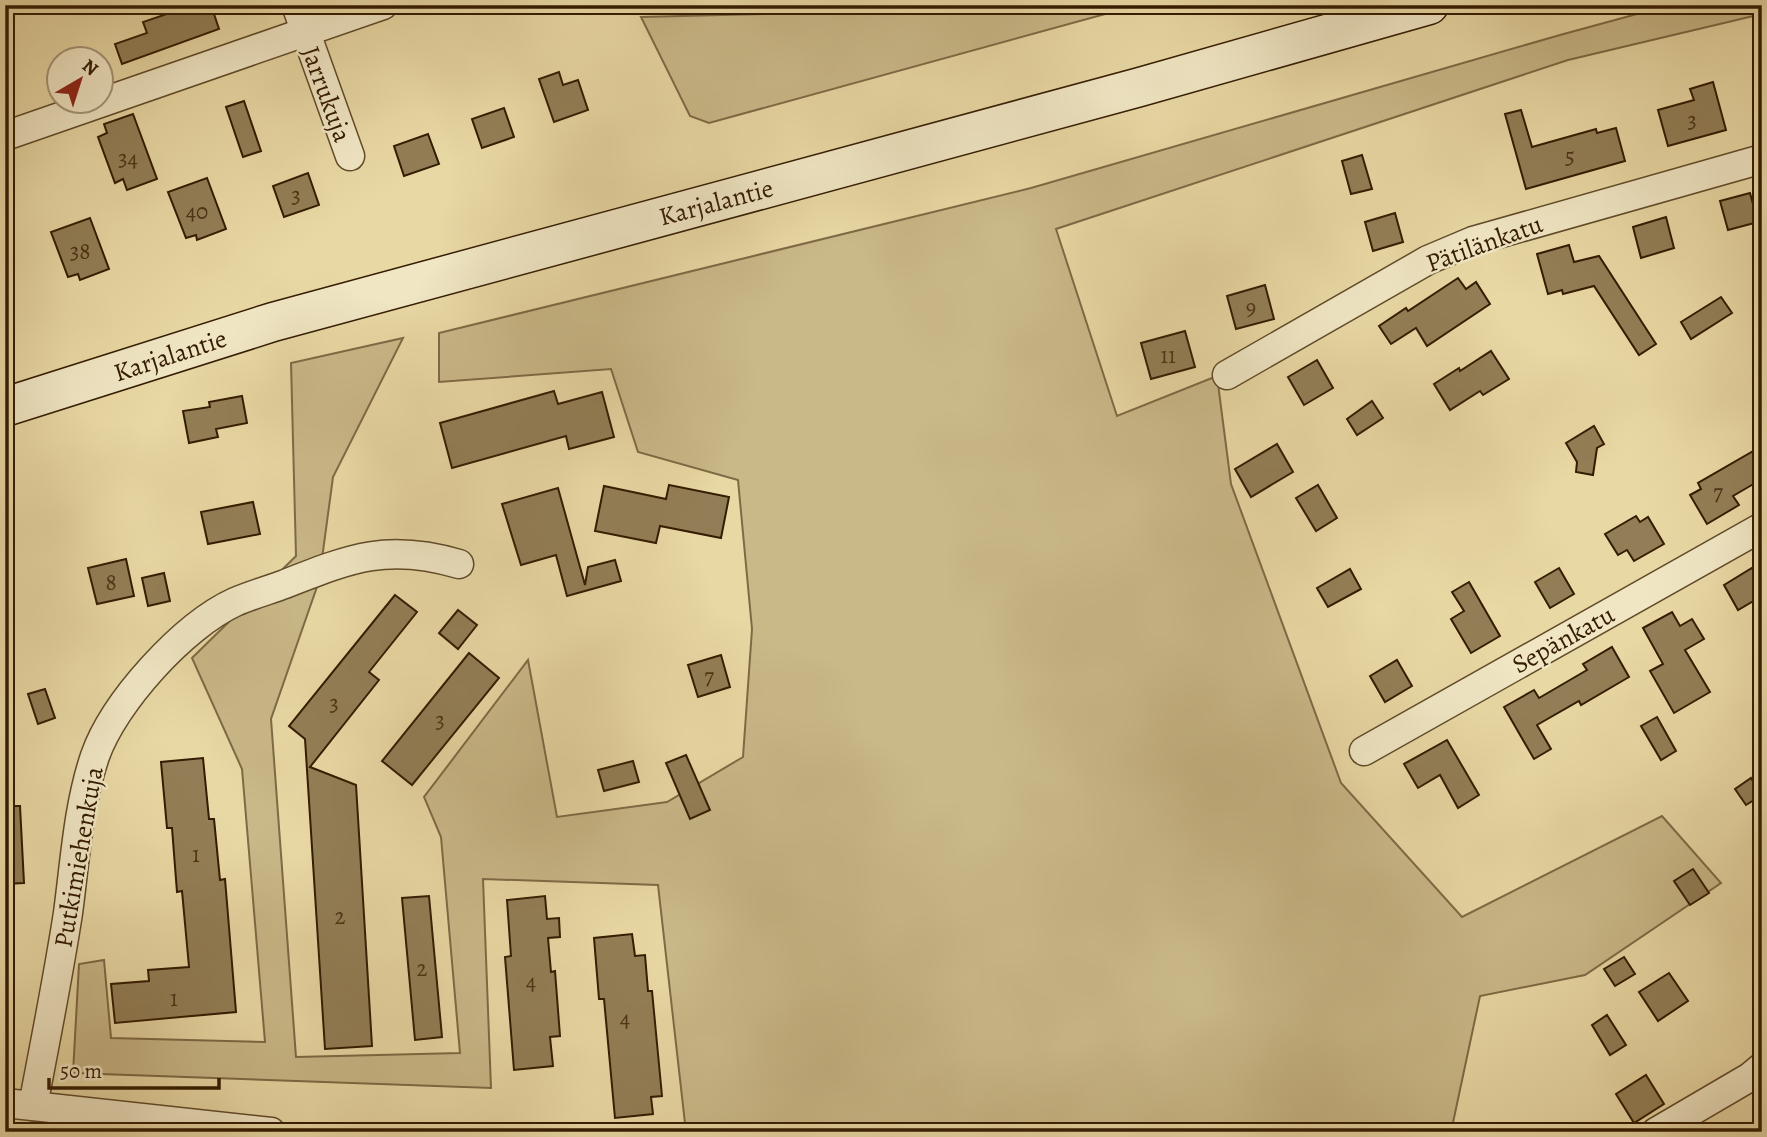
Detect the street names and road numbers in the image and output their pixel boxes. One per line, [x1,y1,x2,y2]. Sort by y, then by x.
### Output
street label: Jarrukuja [293,41,360,147]
street label: Karjalantie [655,170,777,235]
street label: Pätilänkatu [1421,206,1548,281]
street label: Karjalantie [109,321,231,390]
street label: Sepänkatu [1506,596,1622,682]
street label: Putkimiehenkuja [45,764,112,950]

